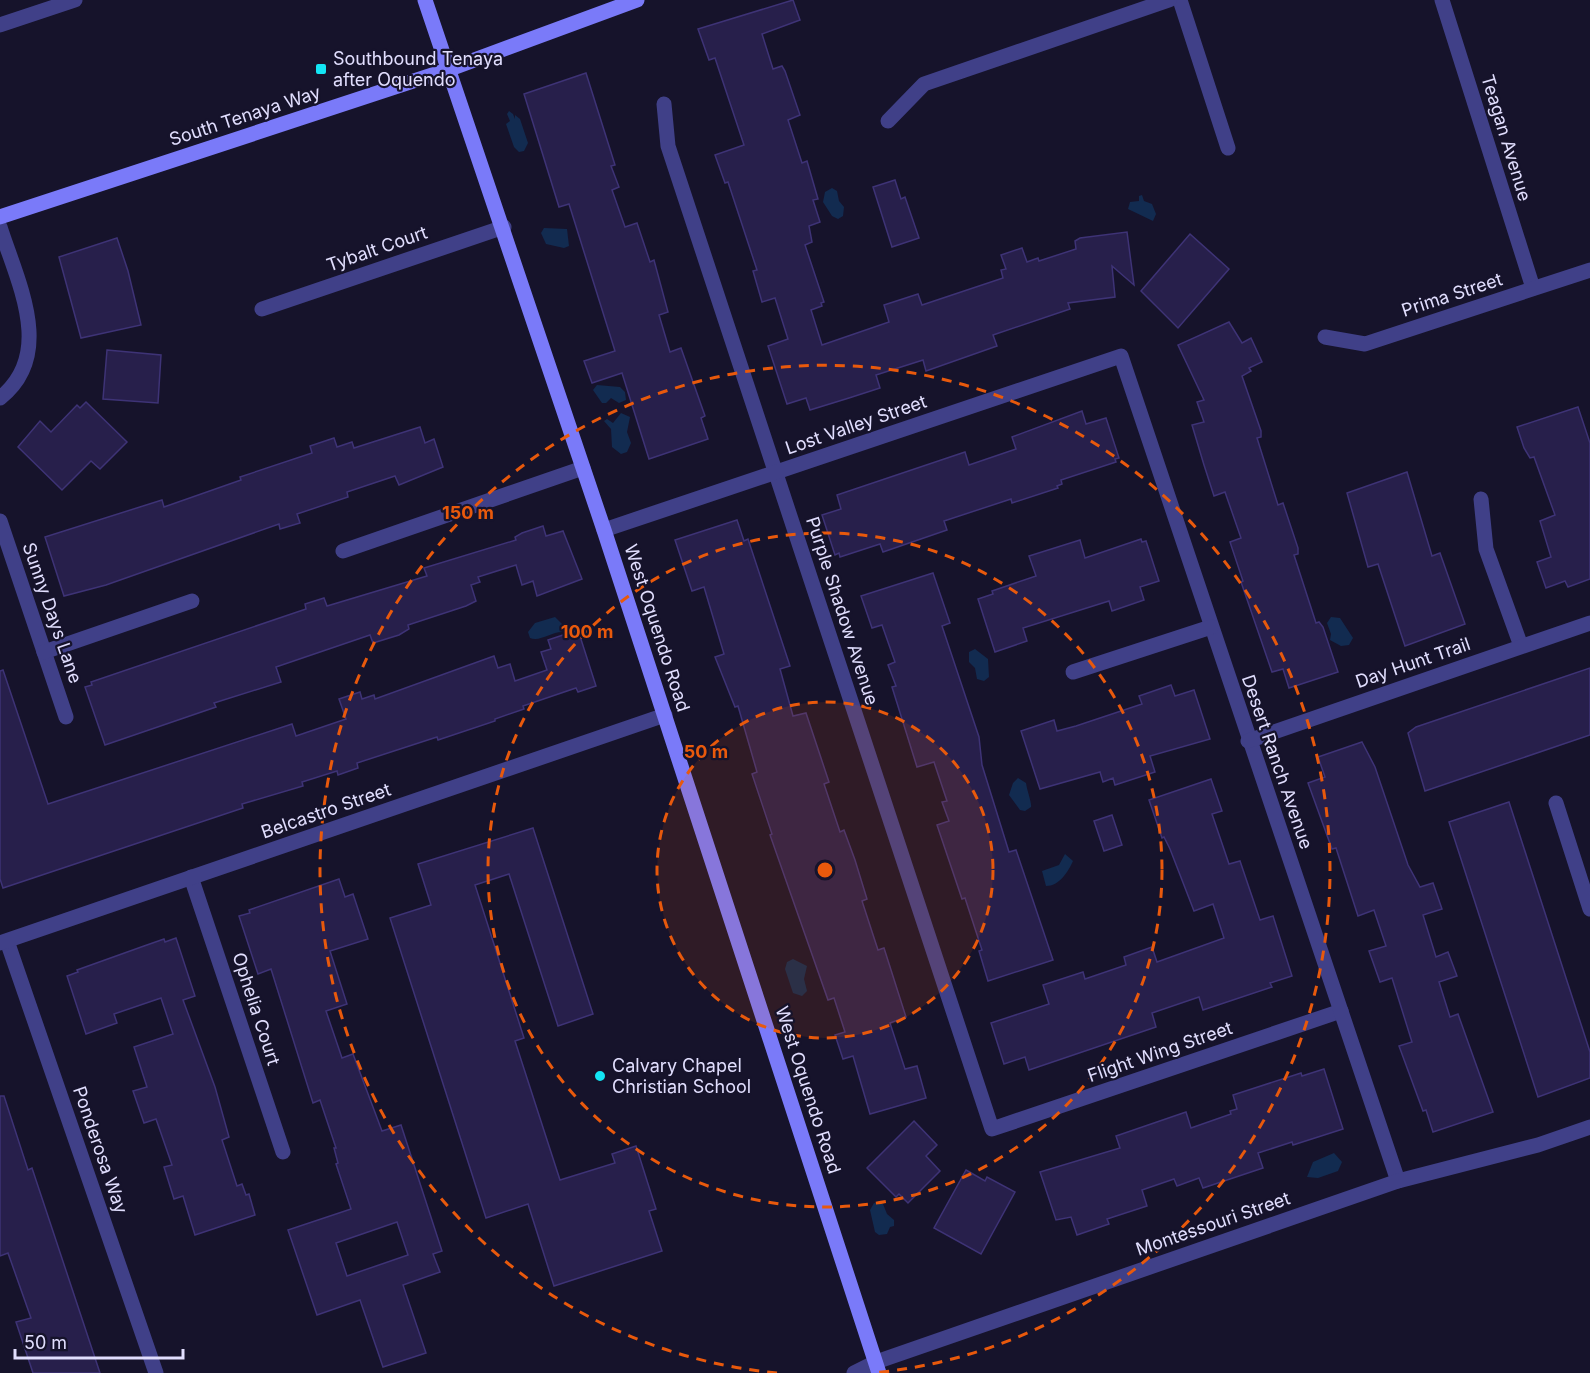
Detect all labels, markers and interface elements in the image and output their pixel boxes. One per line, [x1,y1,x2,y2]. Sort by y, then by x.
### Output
place label: Southbound Tenaya after Oquendo [333,48,503,90]
marker: Southbound Tenaya after Oquendo [314,62,328,76]
street label: Teagan Avenue [1477,72,1536,204]
street label: South Tenaya Way [167,81,323,150]
street label: Tybalt Court [324,221,430,276]
street label: Prima Street [1399,268,1505,321]
street label: Lost Valley Street [783,390,929,459]
text: 150 m [442,502,494,523]
street label: Purple Shadow Avenue [802,514,883,708]
street label: Sunny Days Lane [19,540,86,686]
street label: West Oquendo Road [621,542,694,714]
text: 100 m [561,621,613,642]
street label: Day Hunt Trail [1353,633,1473,692]
street label: Desert Ranch Avenue [1238,672,1317,852]
text: 50 m [684,741,728,762]
street label: Belcastro Street [258,778,394,843]
centre of rings [815,860,835,880]
street label: Ophelia Court [228,950,285,1068]
street label: West Oquendo Road [772,1004,845,1176]
street label: Flight Wing Street [1085,1017,1235,1086]
place label: Calvary Chapel Christian School [612,1055,751,1097]
marker: Calvary Chapel Christian School [593,1069,607,1083]
street label: Ponderosa Way [69,1084,132,1216]
street label: Montessouri Street [1133,1187,1293,1260]
scale bar [15,1322,183,1360]
text: 50 m [24,1332,67,1353]

